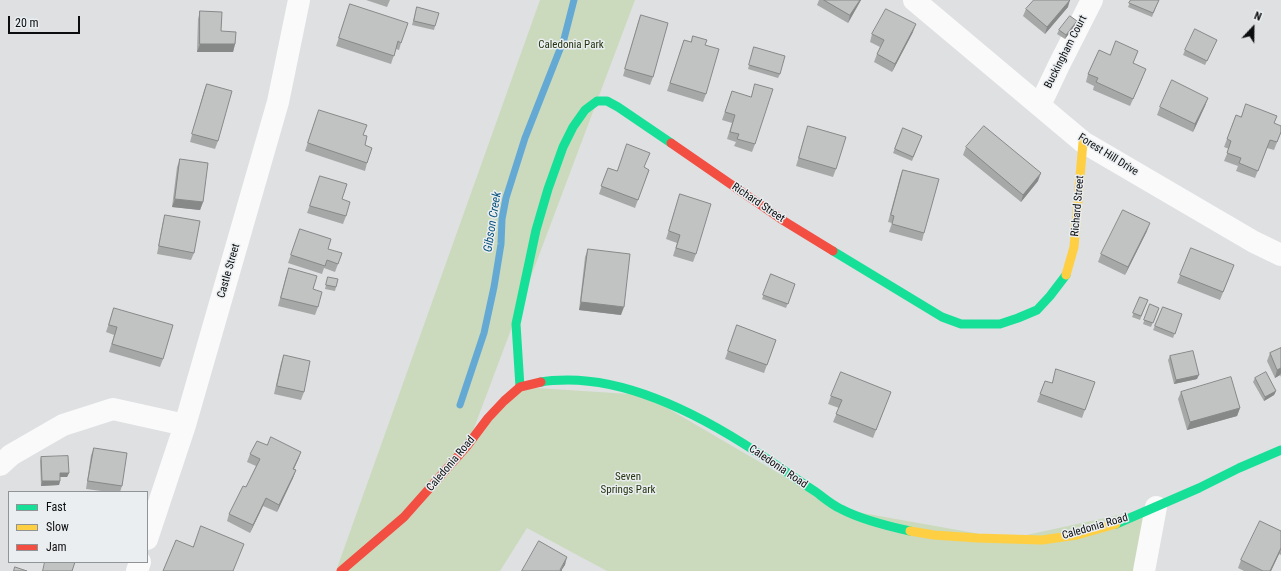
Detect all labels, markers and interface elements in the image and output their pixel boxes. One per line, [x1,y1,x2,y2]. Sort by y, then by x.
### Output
scale bar [10,8,82,34]
north arrow [1233,8,1273,48]
text: N [1252,9,1263,24]
street label: Buckingham Court [1042,13,1090,91]
text: 20 m [15,16,39,30]
park label: Caledonia Park [538,38,604,52]
street label: Forest Hill Drive [1075,131,1141,179]
street label: Richard Street [1069,175,1087,237]
street label: Richard Street [729,180,787,226]
water label: Gibson Creek [481,191,505,253]
street label: Castle Street [215,242,243,300]
street label: Caledonia Road [424,434,478,494]
street label: Caledonia Road [746,443,810,491]
park label: Seven Springs Park [601,470,655,496]
legend [8,491,148,563]
text: Fast [46,500,66,514]
street label: Caledonia Road [1061,511,1129,543]
text: Slow [46,520,69,534]
text: Jam [46,540,67,554]

